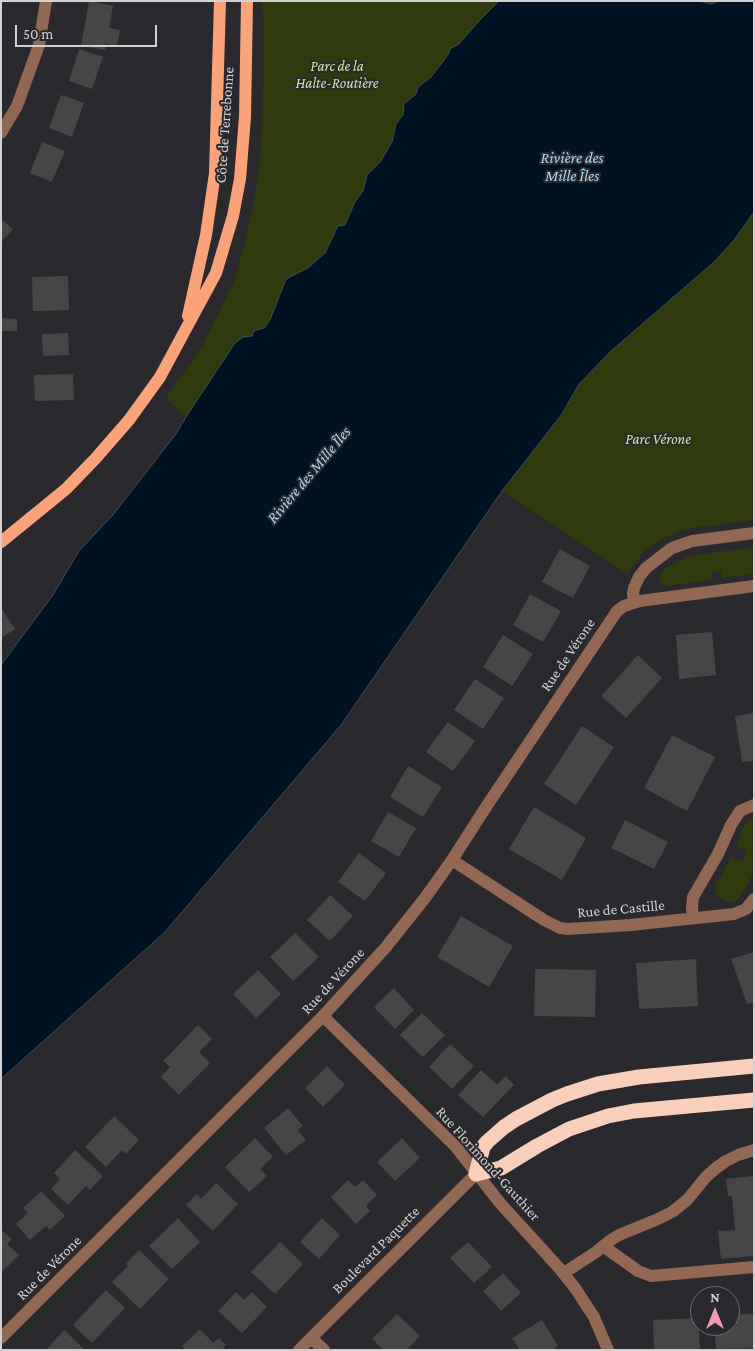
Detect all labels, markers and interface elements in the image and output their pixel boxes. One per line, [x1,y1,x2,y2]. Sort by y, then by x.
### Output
scale bar [18,15,160,47]
text: 50 m [23,26,53,42]
park label: Parc de la Halte-Routière [296,57,378,92]
street label: Côte de Terrebonne [212,66,238,184]
water label: Rivière des Mille Îles [541,148,603,186]
water label: Rivière des Mille Îles [263,423,355,527]
park label: Parc Vérone [625,430,691,448]
street label: Rue de Vérone [537,615,599,695]
street label: Rue de Castille [577,896,665,922]
street label: Rue de Vérone [298,944,368,1018]
street label: Rue Florimond-Gauthier [432,1103,544,1225]
street label: Boulevard Paquette [328,1202,424,1298]
street label: Rue de Vérone [13,1232,85,1304]
north arrow [690,1286,740,1336]
text: N [710,1289,720,1305]

